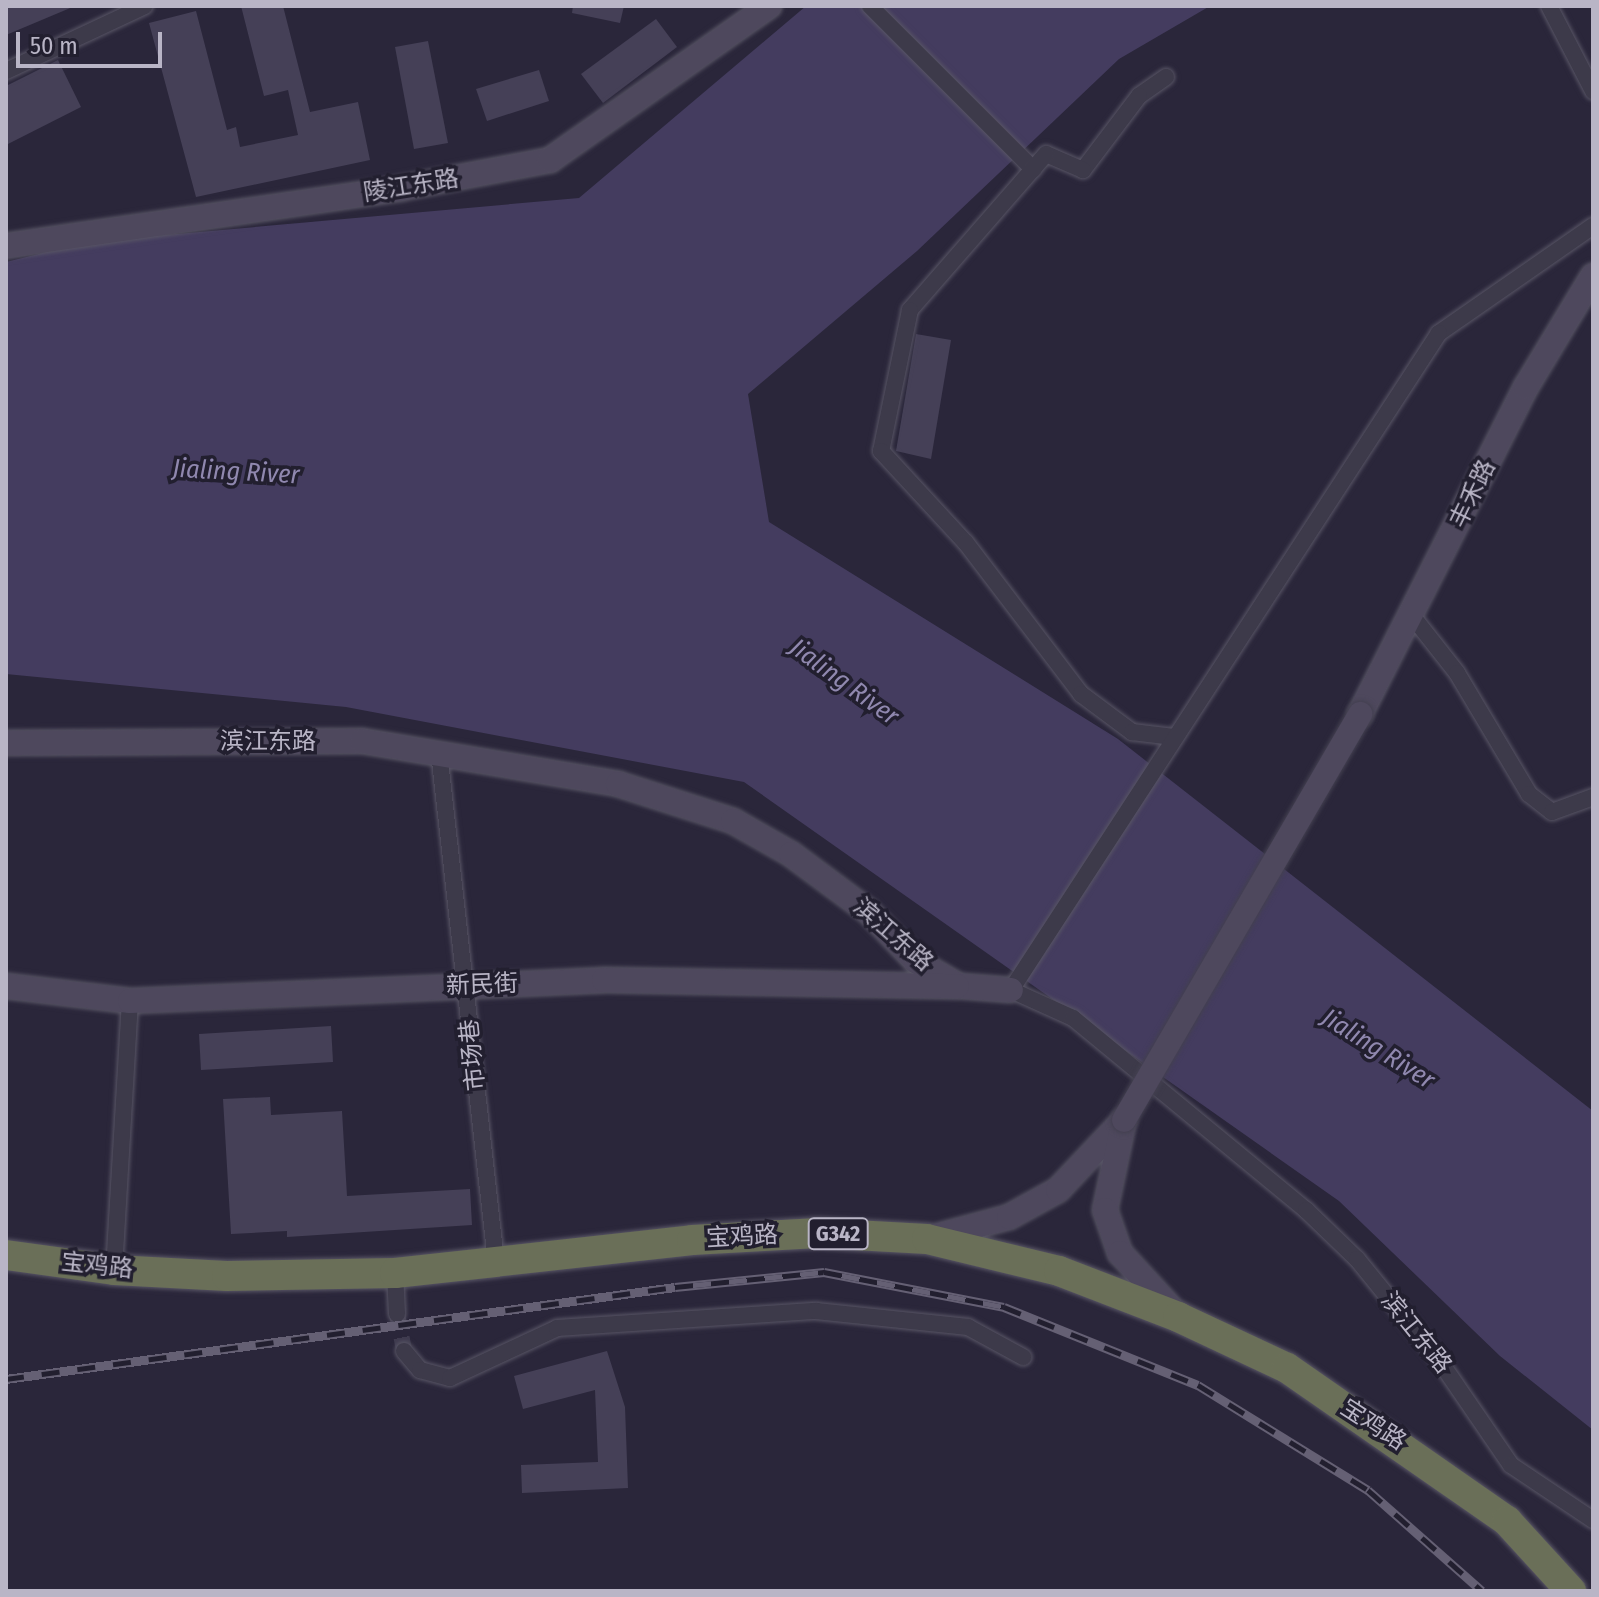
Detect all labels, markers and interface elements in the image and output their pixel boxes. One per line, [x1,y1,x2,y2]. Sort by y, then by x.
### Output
scale bar [20,16,166,66]
text: 50 m [30,32,78,60]
street label: 陵江东路 [361,164,461,208]
water label: Jialing River [172,453,300,491]
street label: 丰禾路 [1444,455,1502,533]
water label: Jialing River [783,632,905,732]
street label: 滨江东路 [220,728,316,756]
street label: 滨江东路 [847,893,939,977]
street label: 新民街 [446,969,518,1001]
water label: Jialing River [1316,1002,1440,1096]
street label: 市场巷 [455,1018,491,1092]
road number: G342 [806,1216,870,1252]
street label: 宝鸡路 [705,1221,779,1253]
street label: 宝鸡路 [60,1248,134,1284]
street label: 滨江东路 [1375,1287,1457,1379]
street label: 宝鸡路 [1335,1393,1411,1457]

